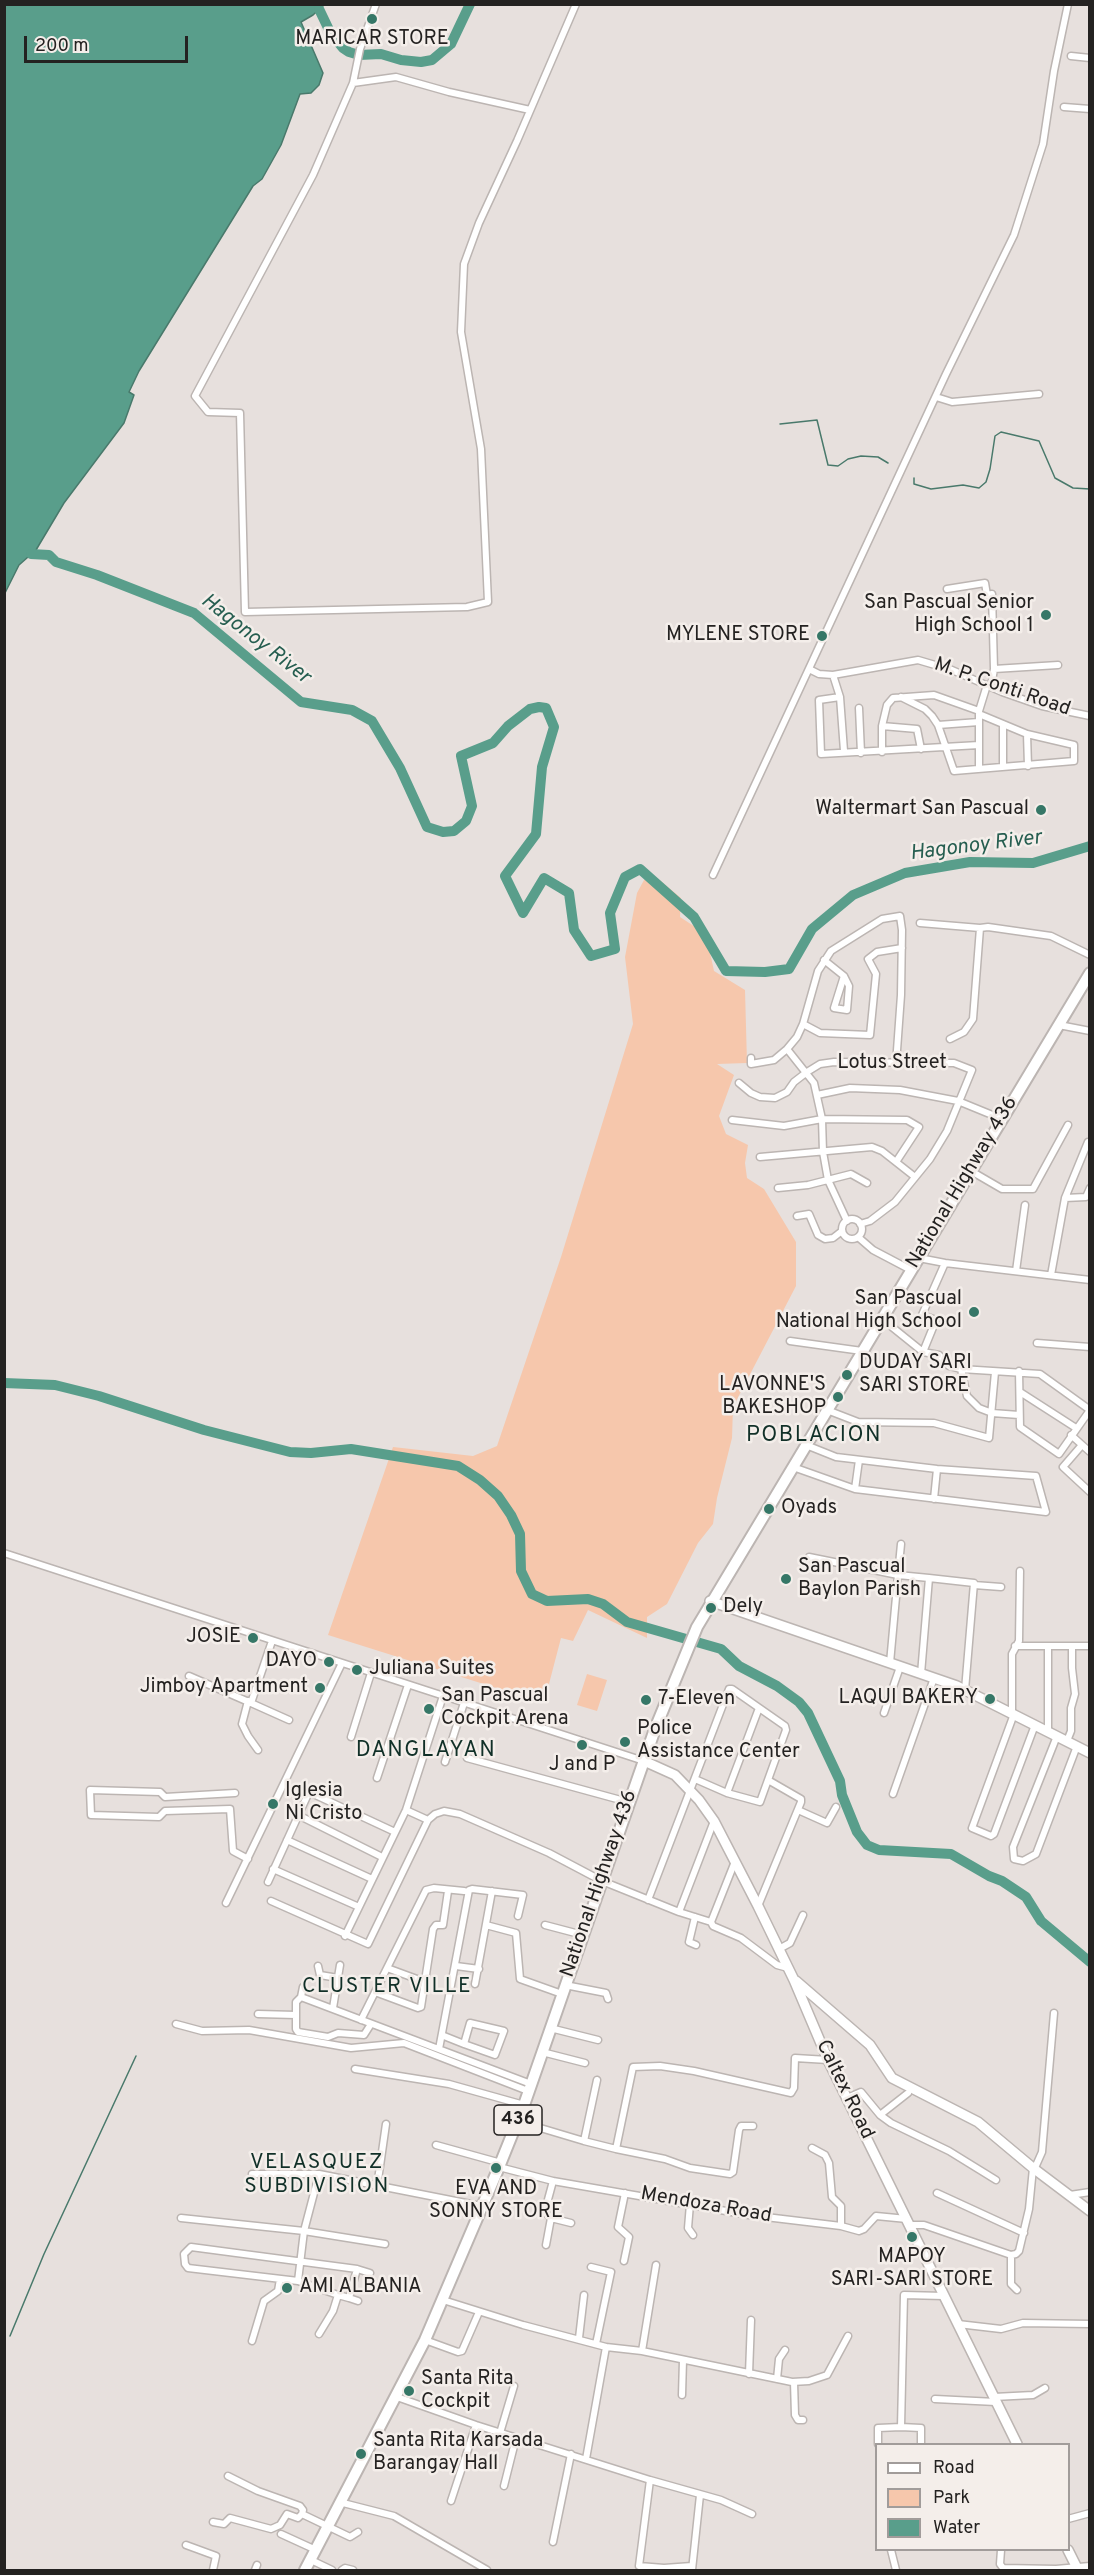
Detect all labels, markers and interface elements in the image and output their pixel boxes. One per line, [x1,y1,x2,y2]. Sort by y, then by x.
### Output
marker: MARICAR STORE [365,12,379,26]
scale bar [27,24,190,62]
place label: MARICAR STORE [295,28,449,52]
text: 200 m [35,35,88,58]
water label: Hagonoy River [195,589,315,691]
place label: San Pascual Senior High School 1 [864,592,1034,639]
marker: San Pascual Senior High School 1 [1039,608,1053,622]
place label: MYLENE STORE [666,624,810,648]
marker: MYLENE STORE [815,629,829,643]
street label: M. P. Conti Road [931,653,1073,723]
place label: Waltermart San Pascual [815,798,1029,822]
marker: Waltermart San Pascual [1034,803,1048,817]
water label: Hagonoy River [909,826,1043,868]
street label: Lotus Street [837,1052,947,1076]
street label: National Highway 436 [902,1093,1024,1273]
place label: San Pascual National High School [776,1288,962,1335]
marker: San Pascual National High School [967,1305,981,1319]
place label: DUDAY SARI SARI STORE [859,1352,972,1399]
marker: DUDAY SARI SARI STORE [840,1368,854,1382]
place label: LAVONNE'S BAKESHOP [719,1374,826,1421]
marker: LAVONNE'S BAKESHOP [831,1390,845,1404]
district label: POBLACION [746,1424,882,1450]
place label: Oyads [781,1497,837,1521]
marker: Oyads [762,1502,776,1516]
place label: San Pascual Baylon Parish [798,1556,921,1603]
marker: San Pascual Baylon Parish [779,1572,793,1586]
place label: Dely [723,1596,763,1620]
marker: Dely [704,1601,718,1615]
place label: JOSIE [186,1626,241,1650]
marker: JOSIE [246,1631,260,1645]
place label: DAYO [265,1650,317,1674]
marker: DAYO [322,1655,336,1669]
place label: Juliana Suites [369,1658,494,1682]
marker: Juliana Suites [350,1663,364,1677]
place label: Jimboy Apartment [140,1676,308,1700]
marker: Jimboy Apartment [313,1681,327,1695]
place label: San Pascual Cockpit Arena [441,1685,569,1732]
place label: LAQUI BAKERY [839,1687,978,1711]
place label: 7-Eleven [658,1688,735,1712]
marker: LAQUI BAKERY [983,1692,997,1706]
marker: 7-Eleven [639,1693,653,1707]
marker: San Pascual Cockpit Arena [422,1702,436,1716]
place label: Police Assistance Center [637,1718,800,1765]
marker: Police Assistance Center [618,1735,632,1749]
marker: J and P [575,1738,589,1752]
district label: DANGLAYAN [356,1739,496,1765]
place label: J and P [549,1754,615,1778]
place label: Iglesia Ni Cristo [285,1780,362,1827]
street label: National Highway 436 [557,1787,643,1981]
marker: Iglesia Ni Cristo [266,1797,280,1811]
district label: CLUSTER VILLE [302,1975,472,2001]
street label: Caltex Road [810,2036,878,2144]
road number: 436 [494,2105,542,2135]
district label: VELASQUEZ SUBDIVISION [244,2151,390,2201]
marker: EVA AND SONNY STORE [489,2161,503,2175]
place label: EVA AND SONNY STORE [429,2178,563,2225]
street label: Mendoza Road [639,2183,773,2229]
marker: MAPOY SARI-SARI STORE [905,2230,919,2244]
place label: MAPOY SARI-SARI STORE [831,2246,993,2293]
place label: AMI ALBANIA [299,2276,422,2300]
marker: AMI ALBANIA [280,2281,294,2295]
place label: Santa Rita Cockpit [421,2368,514,2415]
marker: Santa Rita Cockpit [402,2384,416,2398]
place label: Santa Rita Karsada Barangay Hall [373,2430,543,2477]
legend [875,2443,1070,2551]
marker: Santa Rita Karsada Barangay Hall [354,2447,368,2461]
text: Road [933,2457,975,2480]
text: Park [933,2487,970,2510]
text: Water [933,2517,980,2540]

